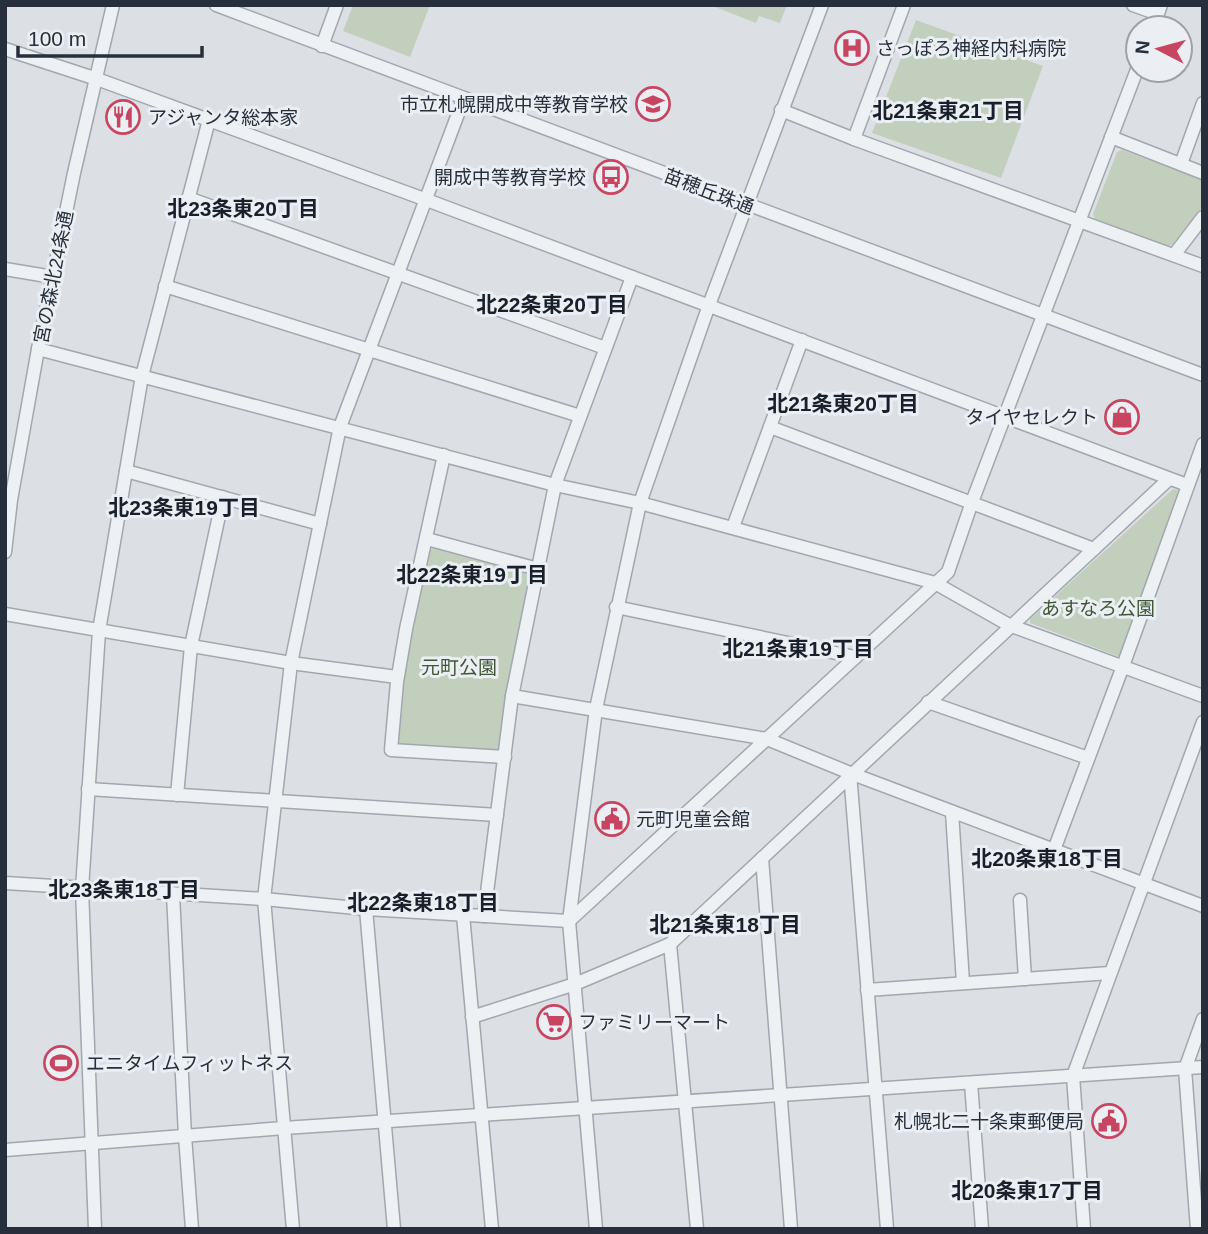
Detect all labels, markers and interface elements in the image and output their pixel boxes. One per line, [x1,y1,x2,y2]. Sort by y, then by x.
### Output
scale bar [18,14,201,58]
north arrow [1124,14,1194,84]
text: 100 m [28,27,86,50]
hospital icon: さっぽろ神経内科病院 [833,29,871,67]
place label: さっぽろ神経内科病院 [876,38,1066,59]
text: N [1131,39,1154,55]
school or university icon: 市立札幌開成中等教育学校 [634,85,672,123]
place label: 市立札幌開成中等教育学校 [400,94,628,115]
restaurant icon: アジャンタ総本家 [104,98,142,136]
district label: 北21条東21丁目 [872,99,1024,122]
place label: アジャンタ総本家 [148,107,298,128]
bus stop icon: 開成中等教育学校 [592,158,630,196]
street label: 苗穂丘珠通 [661,165,757,218]
place label: 開成中等教育学校 [434,167,586,188]
district label: 北23条東20丁目 [167,197,319,220]
street label: 宮の森北24条通 [30,209,77,345]
district label: 北22条東20丁目 [476,293,628,316]
district label: 北21条東20丁目 [767,392,919,415]
shop icon: タイヤセレクト [1103,398,1141,436]
place label: タイヤセレクト [966,407,1098,428]
district label: 北23条東19丁目 [108,496,260,519]
district label: 北22条東19丁目 [396,563,548,586]
park label: あすなろ公園 [1041,598,1155,619]
district label: 北21条東19丁目 [722,637,874,660]
park label: 元町公園 [421,657,497,678]
public building icon: 元町児童会館 [593,800,631,838]
place label: 元町児童会館 [636,809,750,830]
district label: 北20条東18丁目 [971,847,1123,870]
district label: 北23条東18丁目 [48,878,200,901]
district label: 北22条東18丁目 [347,891,499,914]
district label: 北21条東18丁目 [649,913,801,936]
supermarket icon: ファミリーマート [535,1003,573,1041]
place label: ファミリーマート [578,1012,730,1033]
sports icon: エニタイムフィットネス [42,1044,80,1082]
place label: エニタイムフィットネス [86,1053,293,1074]
public building icon: 札幌北二十条東郵便局 [1090,1102,1128,1140]
place label: 札幌北二十条東郵便局 [894,1111,1084,1132]
district label: 北20条東17丁目 [951,1179,1103,1202]

